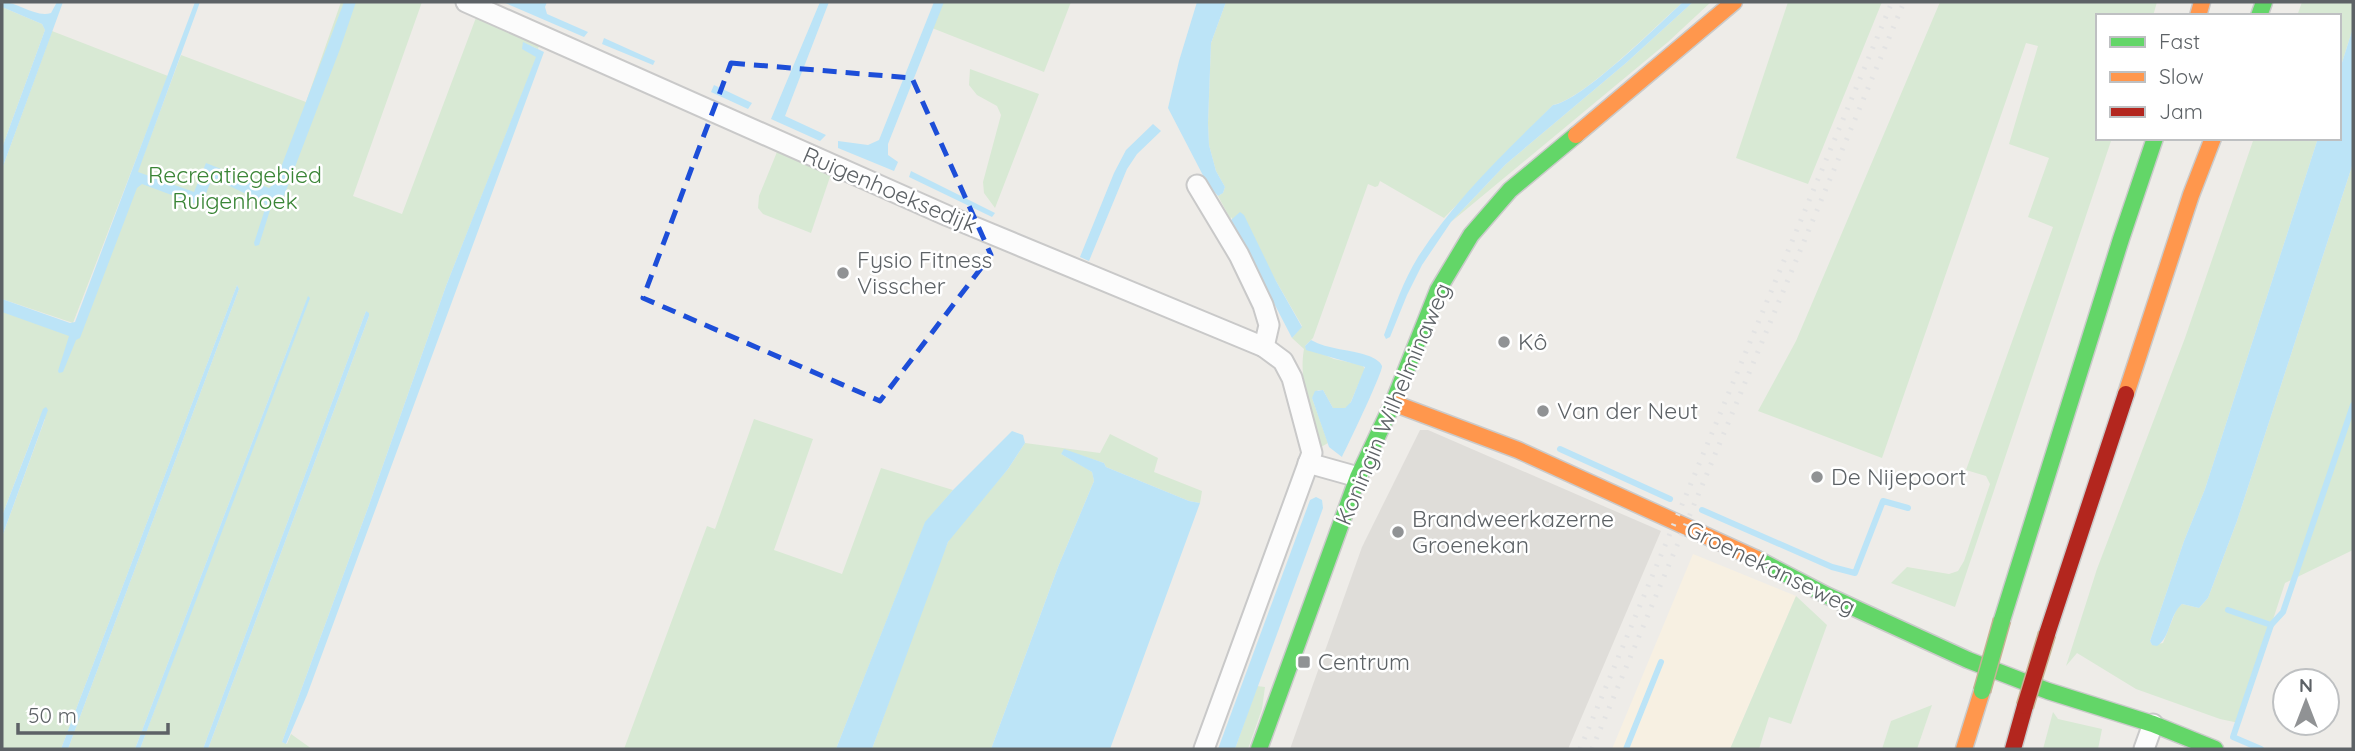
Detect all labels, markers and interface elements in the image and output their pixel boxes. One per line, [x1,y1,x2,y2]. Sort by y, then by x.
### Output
legend [2096,14,2341,140]
text: Fast [2159,28,2200,54]
text: Slow [2159,63,2204,89]
text: Jam [2159,98,2203,124]
street label: Ruigenhoeksedijk [799,140,982,239]
park label: Recreatiegebied Ruigenhoek [148,160,322,215]
place label: Fysio Fitness Visscher [857,245,992,300]
marker: Fysio Fitness Visscher [835,265,851,281]
street label: Koningin Wilhelminaweg [1328,278,1457,529]
place label: Kô [1518,327,1547,356]
marker: Kô [1496,334,1512,350]
place label: Van der Neut [1557,396,1698,425]
marker: Van der Neut [1535,403,1551,419]
place label: De Nijepoort [1831,462,1966,491]
marker: De Nijepoort [1809,469,1825,485]
place label: Brandweerkazerne Groenekan [1412,504,1614,559]
street label: Groenekanseweg [1682,514,1861,621]
marker: Brandweerkazerne Groenekan [1390,524,1406,540]
place label: Centrum [1318,647,1410,676]
marker: Centrum [1296,654,1312,670]
north arrow [2271,667,2341,737]
text: N [2299,673,2313,697]
scale bar [18,692,168,736]
text: 50 m [28,702,77,728]

